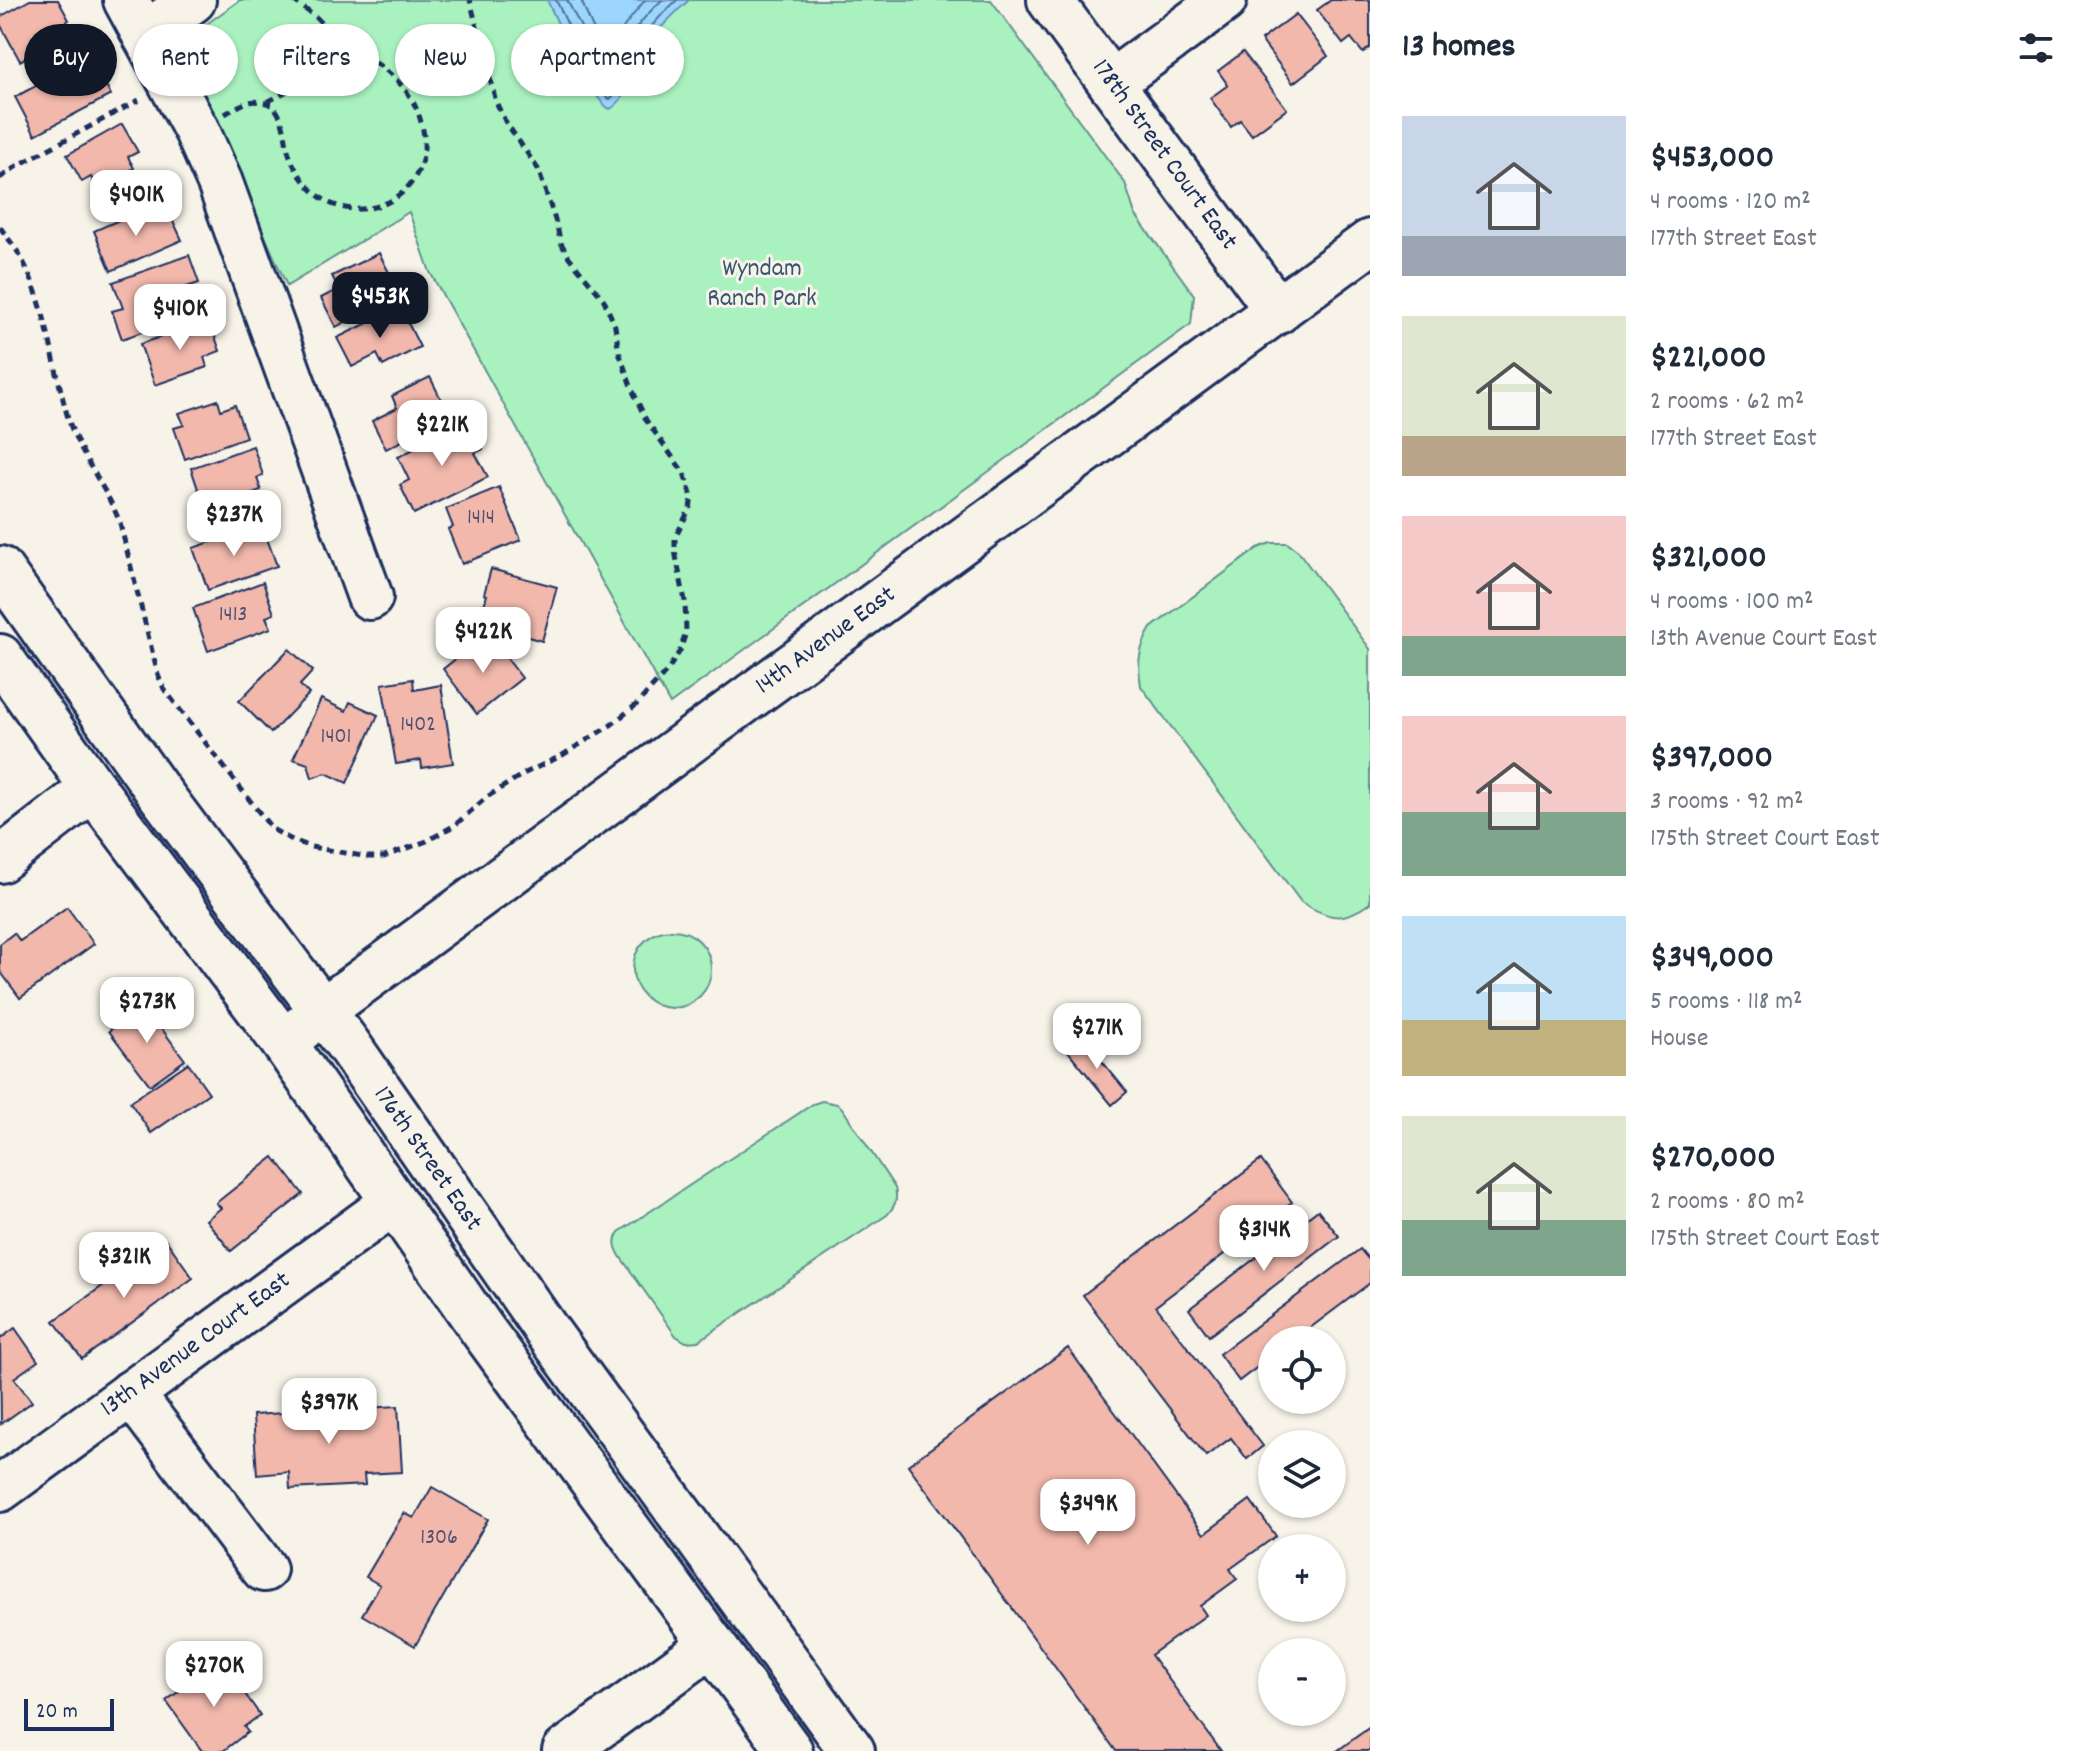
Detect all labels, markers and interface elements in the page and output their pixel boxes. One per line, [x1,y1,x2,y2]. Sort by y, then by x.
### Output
chip: Buy [24,24,117,96]
chip: Rent [133,24,238,96]
chip: Filters [254,24,379,96]
chip: New [395,24,495,96]
chip: Apartment [511,24,684,96]
text: 13 homes [1402,24,1516,73]
icon: filters [2014,26,2058,70]
street label: 178th Street Court East [1082,52,1246,258]
text: $453,000 [1650,135,1774,184]
icon: home [1466,148,1562,244]
pin: $401K [80,170,192,238]
text: $401K [108,177,164,214]
text: 4 rooms · 120 m² [1650,184,1811,221]
text: 177th Street East [1650,221,1817,258]
park label: Wyndam Ranch Park [707,251,817,318]
pin: $453K [324,272,436,340]
text: $453K [350,279,410,316]
pin: $410K [124,284,236,352]
text: $410K [152,291,208,328]
text: $221,000 [1650,335,1766,384]
icon: home [1466,348,1562,444]
text: 2 rooms · 62 m² [1650,384,1804,421]
pin: $221K [386,400,498,468]
text: $221K [415,407,469,444]
text: 177th Street East [1650,421,1817,458]
pin: $237K [178,490,290,558]
text: $237K [205,497,263,534]
house number: 1414 [467,503,495,534]
text: $321,000 [1650,535,1767,584]
icon: home [1466,548,1562,644]
street label: 14th Avenue East [748,577,904,705]
text: 4 rooms · 100 m² [1650,584,1814,621]
house number: 1413 [219,600,247,631]
pin: $422K [427,607,539,675]
text: $422K [454,614,512,651]
text: 13th Avenue Court East [1650,621,1877,658]
house number: 1402 [400,710,436,741]
house number: 1401 [321,722,351,753]
text: $397,000 [1650,735,1773,784]
icon: home [1466,748,1562,844]
text: 3 rooms · 92 m² [1650,784,1804,821]
text: 175th Street Court East [1650,821,1880,858]
text: $349,000 [1650,935,1774,984]
icon: home [1466,948,1562,1044]
pin: $273K [91,977,203,1045]
text: $273K [118,984,176,1021]
text: 5 rooms · 118 m² [1650,984,1803,1021]
pin: $271K [1041,1003,1153,1071]
text: $271K [1071,1010,1123,1047]
text: House [1650,1021,1708,1058]
street label: 176th Street East [363,1079,491,1239]
text: $270,000 [1650,1135,1776,1184]
icon: home [1466,1148,1562,1244]
text: 2 rooms · 80 m² [1650,1184,1805,1221]
pin: $314K [1208,1205,1320,1273]
text: $314K [1237,1212,1291,1249]
text: 175th Street Court East [1650,1221,1880,1258]
pin: $321K [68,1232,180,1300]
text: $321K [97,1239,151,1276]
street label: 13th Avenue Court East [93,1263,299,1427]
map controls [1258,1326,1346,1726]
button: locate [1258,1326,1346,1414]
pin: $397K [273,1378,385,1446]
text: $397K [300,1385,358,1422]
button: layers [1258,1430,1346,1518]
pin: $349K [1032,1479,1144,1547]
text: $349K [1058,1486,1118,1523]
house number: 1306 [420,1523,458,1554]
button: + [1258,1534,1346,1622]
button: − [1258,1638,1346,1726]
pin: $270K [158,1641,270,1709]
text: $270K [184,1648,244,1685]
scale bar [24,1695,114,1731]
text: 20 m [36,1697,78,1728]

